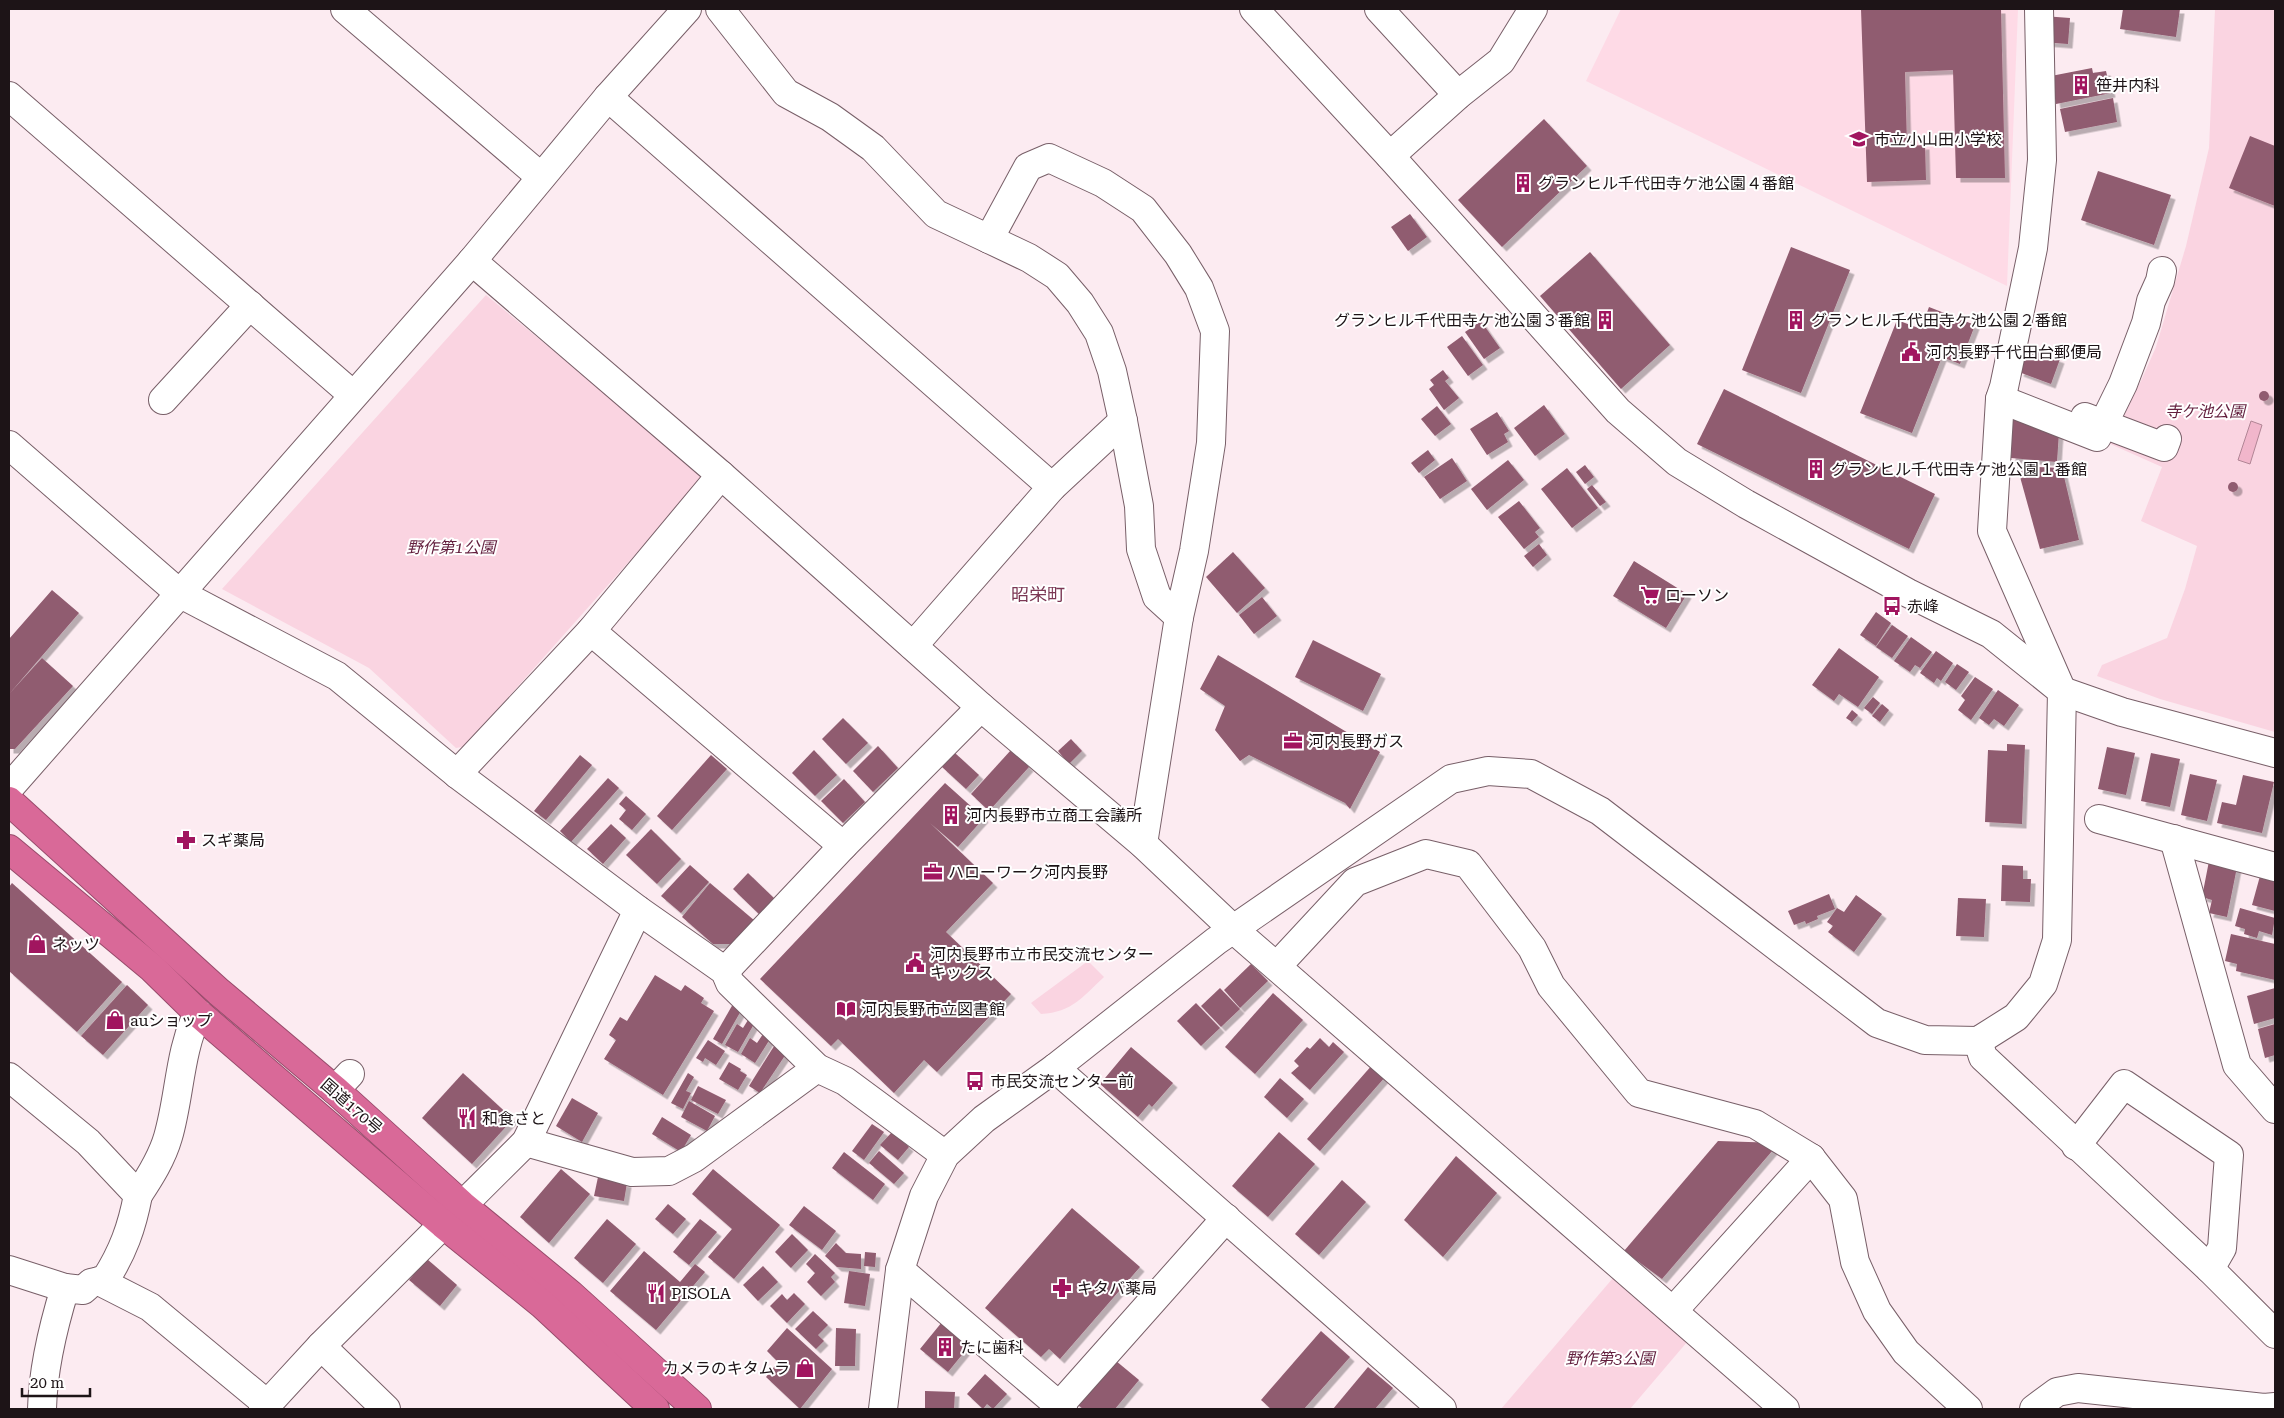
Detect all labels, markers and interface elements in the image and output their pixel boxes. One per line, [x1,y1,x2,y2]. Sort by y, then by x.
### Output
building icon: 笹井内科 [2070,74,2092,96]
place label: 笹井内科 [2096,76,2160,95]
school or university icon: 市立小山田小学校 [1848,128,1870,150]
place label: 市立小山田小学校 [1874,130,2002,149]
building icon: グランヒル千代田寺ケ池公園４番館 [1512,172,1534,194]
place label: グランヒル千代田寺ケ池公園４番館 [1538,174,1794,193]
building icon: グランヒル千代田寺ケ池公園３番館 [1594,309,1616,331]
building icon: グランヒル千代田寺ケ池公園２番館 [1785,309,1807,331]
place label: グランヒル千代田寺ケ池公園３番館 [1334,311,1590,330]
place label: グランヒル千代田寺ケ池公園２番館 [1811,311,2067,330]
public building icon: 河内長野千代田台郵便局 [1900,341,1922,363]
place label: 河内長野千代田台郵便局 [1926,343,2102,362]
park label: 寺ケ池公園 [2165,402,2247,421]
building icon: グランヒル千代田寺ケ池公園１番館 [1805,458,1827,480]
place label: グランヒル千代田寺ケ池公園１番館 [1831,460,2087,479]
park label: 野作第1公園 [407,538,497,557]
district label: 昭栄町 [1011,584,1065,605]
supermarket icon: ローソン [1639,584,1661,606]
place label: ローソン [1665,586,1729,605]
bus stop icon: 赤峰 [1881,595,1903,617]
place label: 赤峰 [1907,597,1939,616]
office icon: 河内長野ガス [1282,730,1304,752]
place label: 河内長野ガス [1308,732,1404,751]
building icon: 河内長野市立商工会議所 [940,804,962,826]
place label: 河内長野市立商工会議所 [966,806,1142,825]
pharmacy icon: スギ薬局 [175,829,197,851]
place label: スギ薬局 [201,831,265,850]
office icon: ハローワーク河内長野 [922,861,944,883]
place label: ハローワーク河内長野 [948,863,1108,882]
shop icon: ネッツ [26,933,48,955]
place label: ネッツ [52,935,100,954]
place label: 河内長野市立市民交流センター キックス [930,945,1154,982]
public building icon: 河内長野市立市民交流センター キックス [904,952,926,974]
library icon: 河内長野市立図書館 [835,998,857,1020]
place label: 河内長野市立図書館 [861,1000,1005,1019]
shop icon: auショップ [104,1009,126,1031]
place label: auショップ [130,1011,213,1030]
bus stop icon: 市民交流センター前 [964,1070,986,1092]
place label: 市民交流センター前 [990,1072,1134,1091]
street label: 国道170号 [317,1075,386,1138]
restaurant icon: 和食さと [456,1107,478,1129]
place label: 和食さと [482,1109,546,1128]
pharmacy icon: キタバ薬局 [1051,1277,1073,1299]
place label: キタバ薬局 [1077,1279,1157,1298]
restaurant icon: PISOLA [645,1282,667,1304]
place label: PISOLA [671,1284,732,1303]
building icon: たに歯科 [934,1336,956,1358]
place label: たに歯科 [960,1338,1024,1357]
park label: 野作第3公園 [1566,1349,1656,1368]
shop icon: カメラのキタムラ [794,1357,816,1379]
place label: カメラのキタムラ [663,1359,790,1378]
scale bar [22,1366,90,1398]
text: 20 m [30,1374,65,1392]

